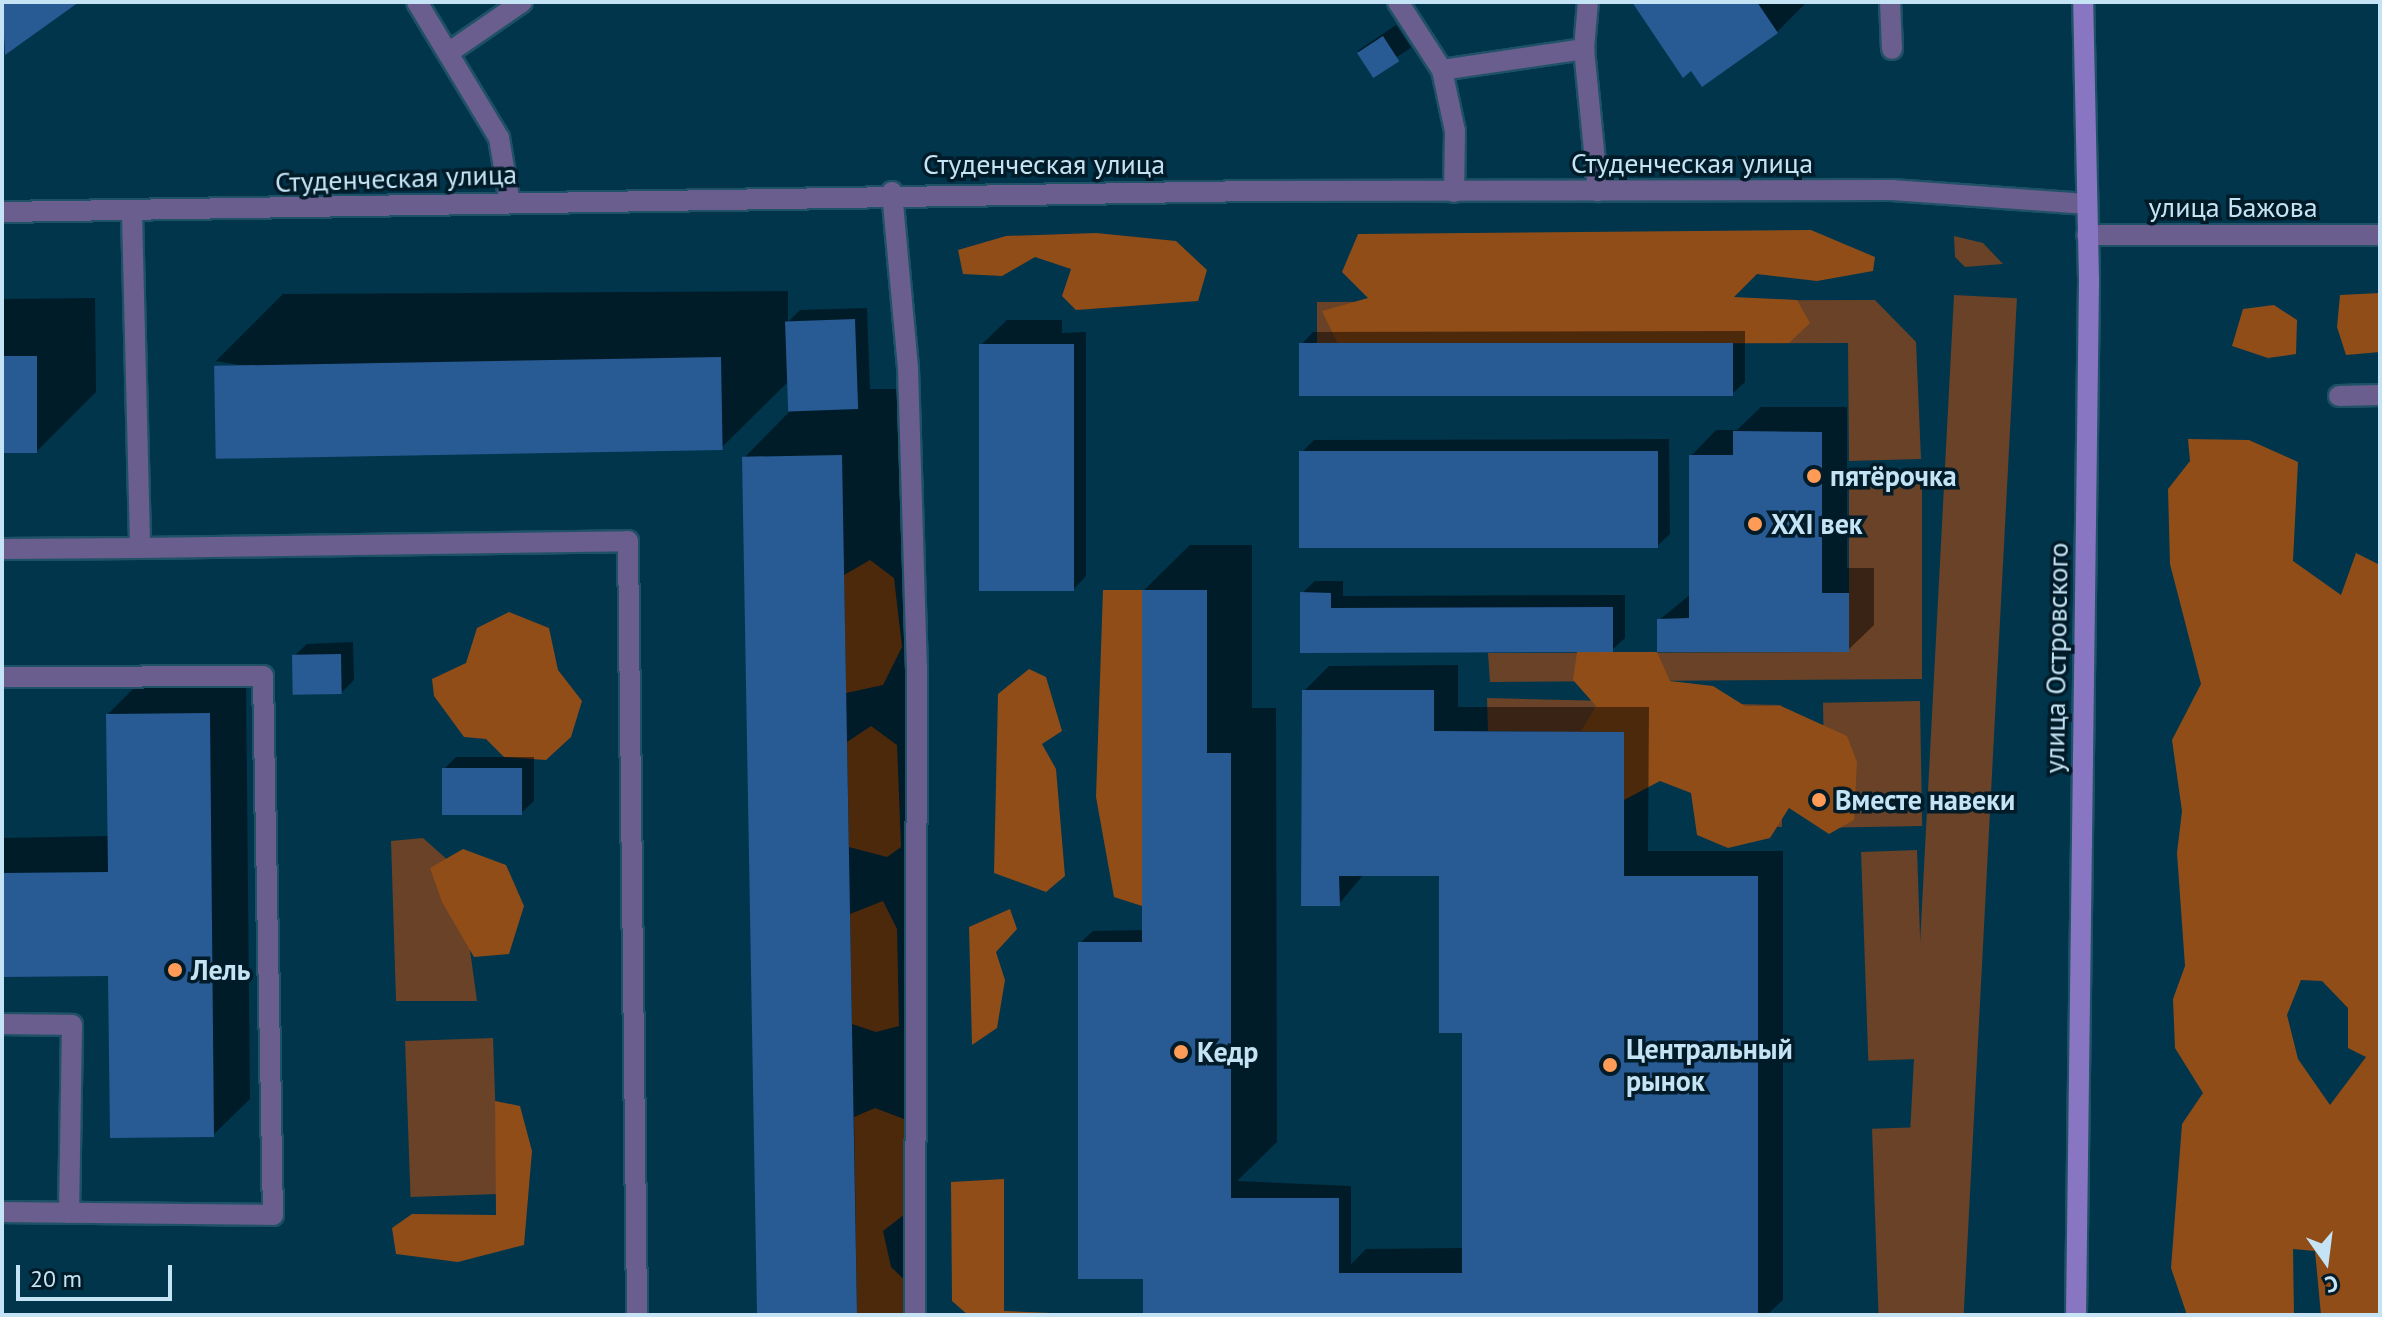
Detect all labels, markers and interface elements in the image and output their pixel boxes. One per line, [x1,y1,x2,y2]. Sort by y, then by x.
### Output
street label: Студенческая улица [1571,146,1813,180]
street label: Студенческая улица [923,147,1165,181]
street label: Студенческая улица [274,157,518,199]
street label: улица Бажова [2148,190,2318,224]
place label: пятёрочка [1830,459,1957,493]
marker: пятёрочка [1805,467,1823,485]
place label: XXI век [1771,507,1863,541]
marker: XXI век [1746,515,1764,533]
street label: улица Островского [2037,542,2075,774]
place label: Вместе навеки [1835,783,2015,817]
marker: Вместе навеки [1810,791,1828,809]
place label: Лель [191,953,250,987]
marker: Лель [166,961,184,979]
place label: Центральный рынок [1626,1032,1793,1098]
place label: Кедр [1197,1035,1258,1069]
marker: Кедр [1172,1043,1190,1061]
marker: Центральный рынок [1601,1056,1619,1074]
north arrow [2286,1221,2366,1301]
scale bar [20,1249,176,1299]
text: 20 m [30,1263,82,1294]
text: С [2322,1269,2341,1299]

